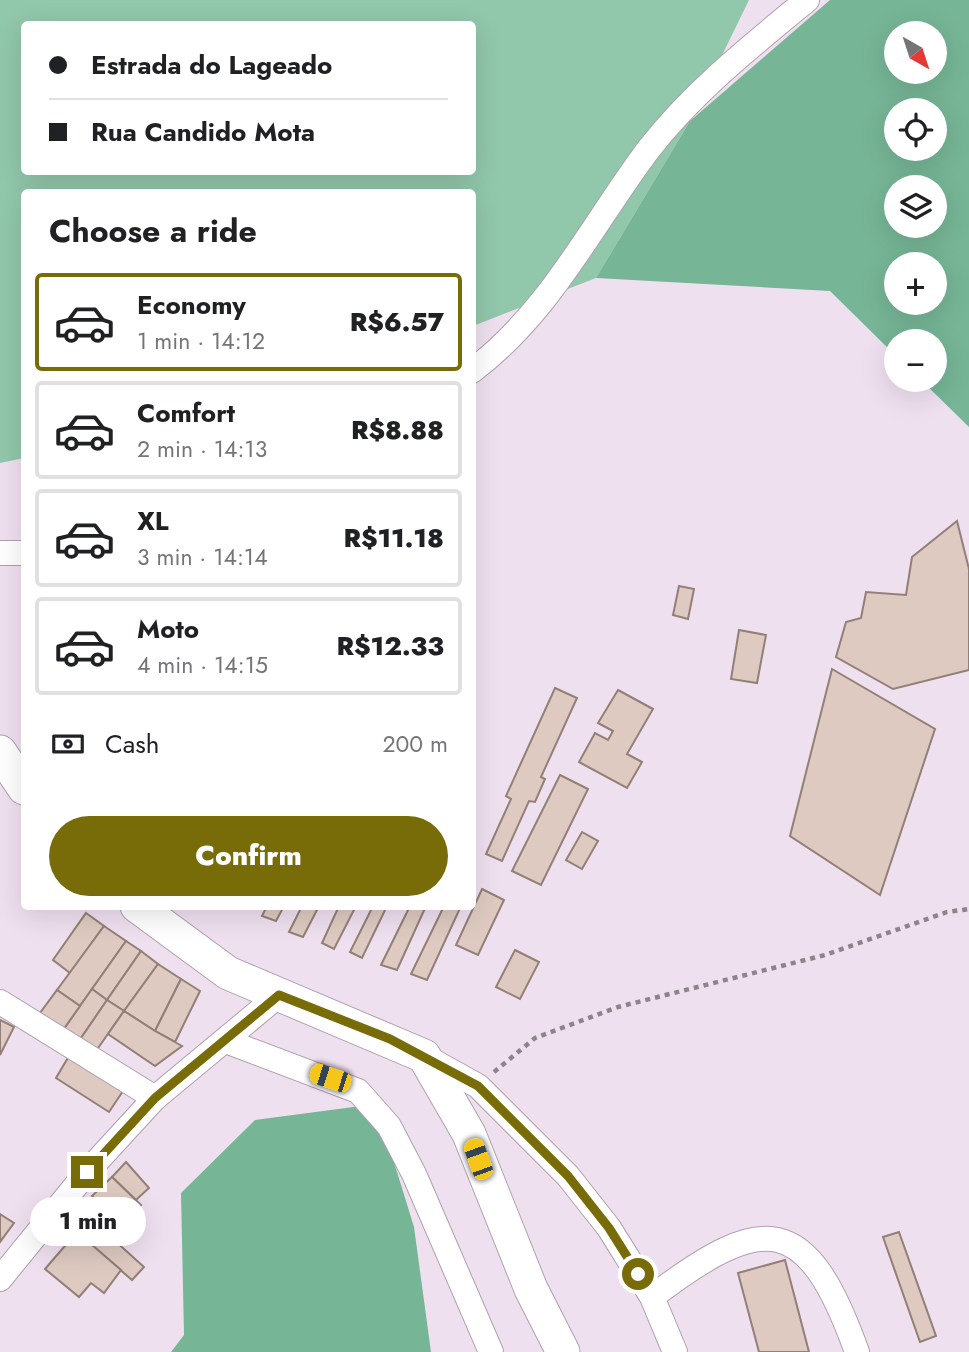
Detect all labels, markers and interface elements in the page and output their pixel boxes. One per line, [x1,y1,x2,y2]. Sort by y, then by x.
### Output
north arrow [884,21,947,84]
map controls [884,21,947,392]
text: Estrada do Lageado [91,46,332,84]
button: locate [884,98,947,161]
text: Rua Candido Mota [91,113,315,151]
button: layers [884,175,947,238]
text: Choose a ride [49,208,257,254]
button: + [884,252,947,315]
text: Economy [137,286,246,324]
icon: car [53,291,116,354]
text: R$6.57 [350,303,444,341]
text: 1 min · 14:12 [137,324,265,358]
button: − [884,329,947,392]
text: Comfort [137,394,235,432]
icon: car [53,399,116,462]
text: R$8.88 [351,411,444,449]
text: 2 min · 14:13 [137,432,267,466]
text: XL [137,502,169,540]
icon: car [53,507,116,570]
text: R$11.18 [343,519,444,557]
text: 3 min · 14:14 [137,540,268,574]
text: Moto [137,610,199,648]
icon: car [53,615,116,678]
text: R$12.33 [337,627,444,665]
text: 4 min · 14:15 [137,648,268,682]
icon: cash [49,725,87,763]
text: Cash [105,725,159,763]
text: 200 m [382,727,448,761]
button: Confirm [49,816,448,896]
car [307,1062,354,1094]
car [461,1136,496,1182]
route end [71,1156,103,1188]
callout: 1 min [29,1196,145,1246]
text: 1 min [59,1204,117,1238]
route start [622,1258,654,1290]

